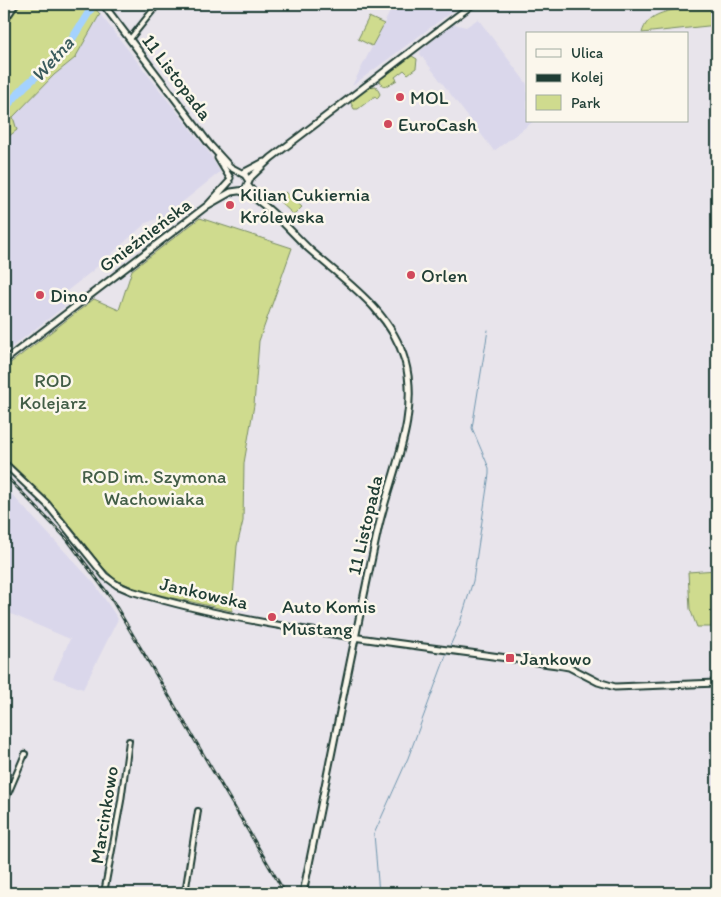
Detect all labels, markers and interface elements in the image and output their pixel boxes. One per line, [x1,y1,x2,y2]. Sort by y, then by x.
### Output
street label: 11 Listopada [137,29,217,125]
water label: Wełna [25,30,79,87]
legend [526,32,688,122]
text: Ulica [571,44,604,62]
text: Kolej [571,68,603,86]
place label: MOL [410,86,449,109]
marker: MOL [394,91,406,103]
text: Park [571,94,601,112]
place label: EuroCash [398,113,477,136]
marker: EuroCash [382,118,394,130]
place label: Kilian Cukiernia Królewska [240,183,370,228]
street label: Gnieźnieńska [95,193,195,277]
marker: Kilian Cukiernia Królewska [224,199,236,211]
place label: Orlen [421,264,468,287]
marker: Orlen [405,269,417,281]
place label: Dino [50,284,88,307]
marker: Dino [34,289,46,301]
park label: ROD Kolejarz [19,369,87,414]
park label: ROD im. Szymona Wachowiaka [82,465,226,510]
street label: 11 Listopada [342,473,388,577]
street label: Jankowska [158,572,250,614]
place label: Auto Komis Mustang [282,595,376,640]
marker: Auto Komis Mustang [266,611,278,623]
place label: Jankowo [520,647,591,670]
marker: Jankowo [504,652,516,664]
street label: Marcinkowo [85,764,123,866]

